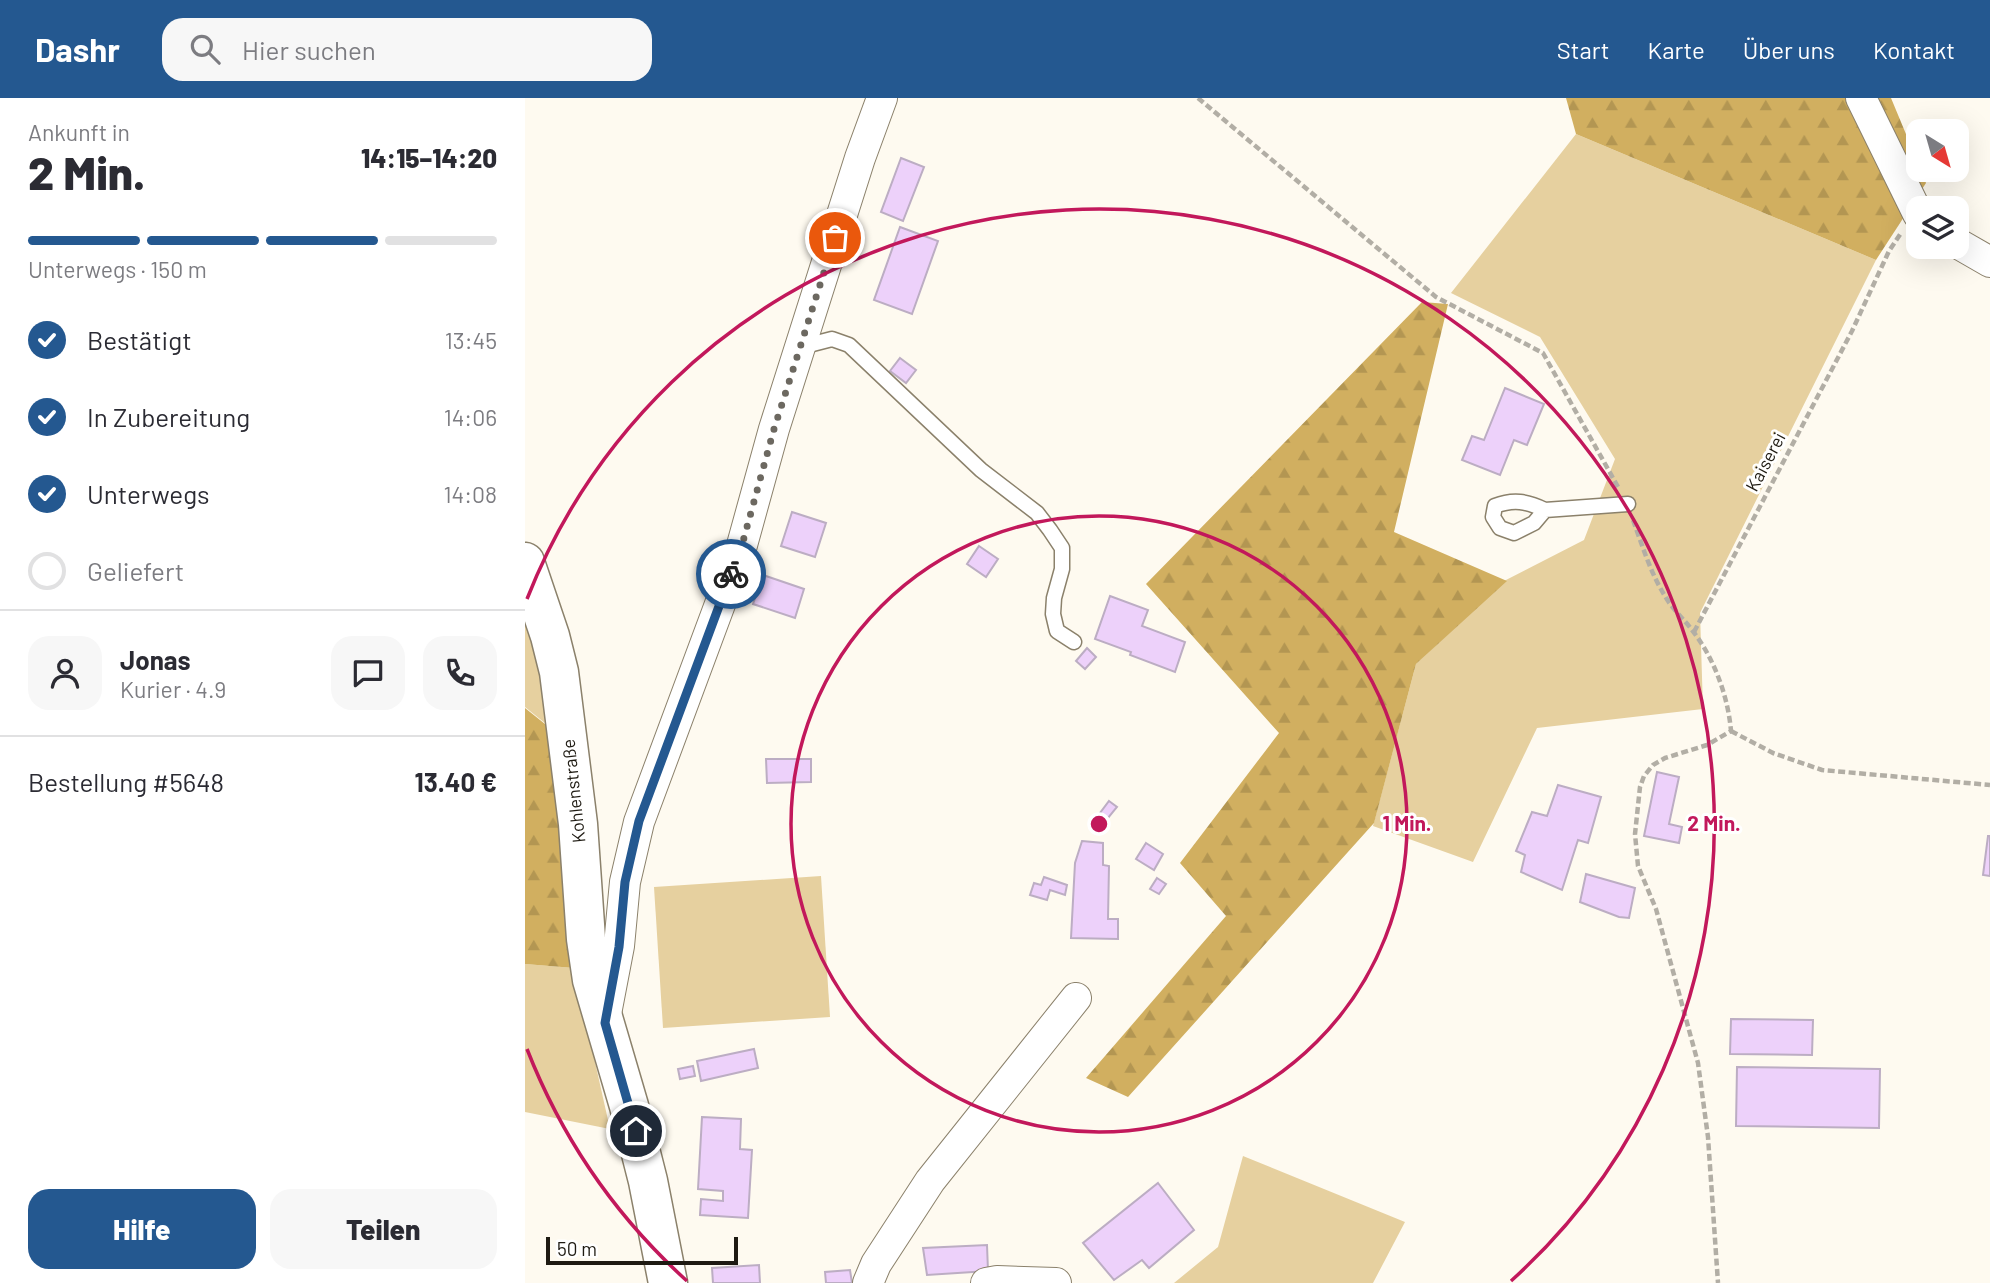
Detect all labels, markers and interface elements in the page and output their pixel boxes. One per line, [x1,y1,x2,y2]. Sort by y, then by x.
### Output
search box [162,18,652,81]
text: Dashr [35,29,120,69]
icon: search [186,30,224,68]
text: Hier suchen [242,34,376,65]
text: Start [1557,35,1610,64]
text: Karte [1648,35,1705,64]
text: Über uns [1743,35,1835,64]
text: Kontakt [1873,35,1955,64]
text: Ankunft in [28,118,130,146]
north arrow [1906,119,1969,182]
map controls [1906,119,1969,259]
text: 14:15–14:20 [361,142,497,173]
text: 2 Min. [28,144,145,199]
button: layers [1906,196,1969,259]
pin [805,208,865,268]
icon: bag [816,219,854,257]
text: Unterwegs · 150 m [28,255,207,283]
icon: check [28,321,66,359]
text: Bestätigt [87,324,192,355]
text: 13:45 [445,326,497,354]
icon: check [28,398,66,436]
text: In Zubereitung [87,401,250,432]
text: 14:06 [444,403,497,431]
street label: Kaiserei [1740,428,1790,495]
icon: check [28,475,66,513]
text: Unterwegs [87,478,209,509]
text: 14:08 [444,480,497,508]
courier [696,539,766,609]
text: Geliefert [87,555,184,586]
icon: bike [712,555,750,593]
button: person [28,636,102,710]
button: chat [331,636,405,710]
button: phone [423,636,497,710]
text: Jonas [120,644,191,675]
text: Kurier · 4.9 [120,675,226,703]
street label: Kohlenstraße [557,738,589,844]
text: Bestellung #5648 [28,766,224,797]
text: 13.40 € [415,766,497,797]
text: 1 Min. [1383,810,1432,835]
text: 2 Min. [1687,810,1741,835]
centre of rings [1087,812,1111,836]
pin [606,1101,666,1161]
icon: home [617,1112,655,1150]
button: Hilfe [28,1189,256,1269]
button: Teilen [270,1189,497,1269]
scale bar [546,1234,739,1266]
text: 50 m [557,1237,597,1260]

